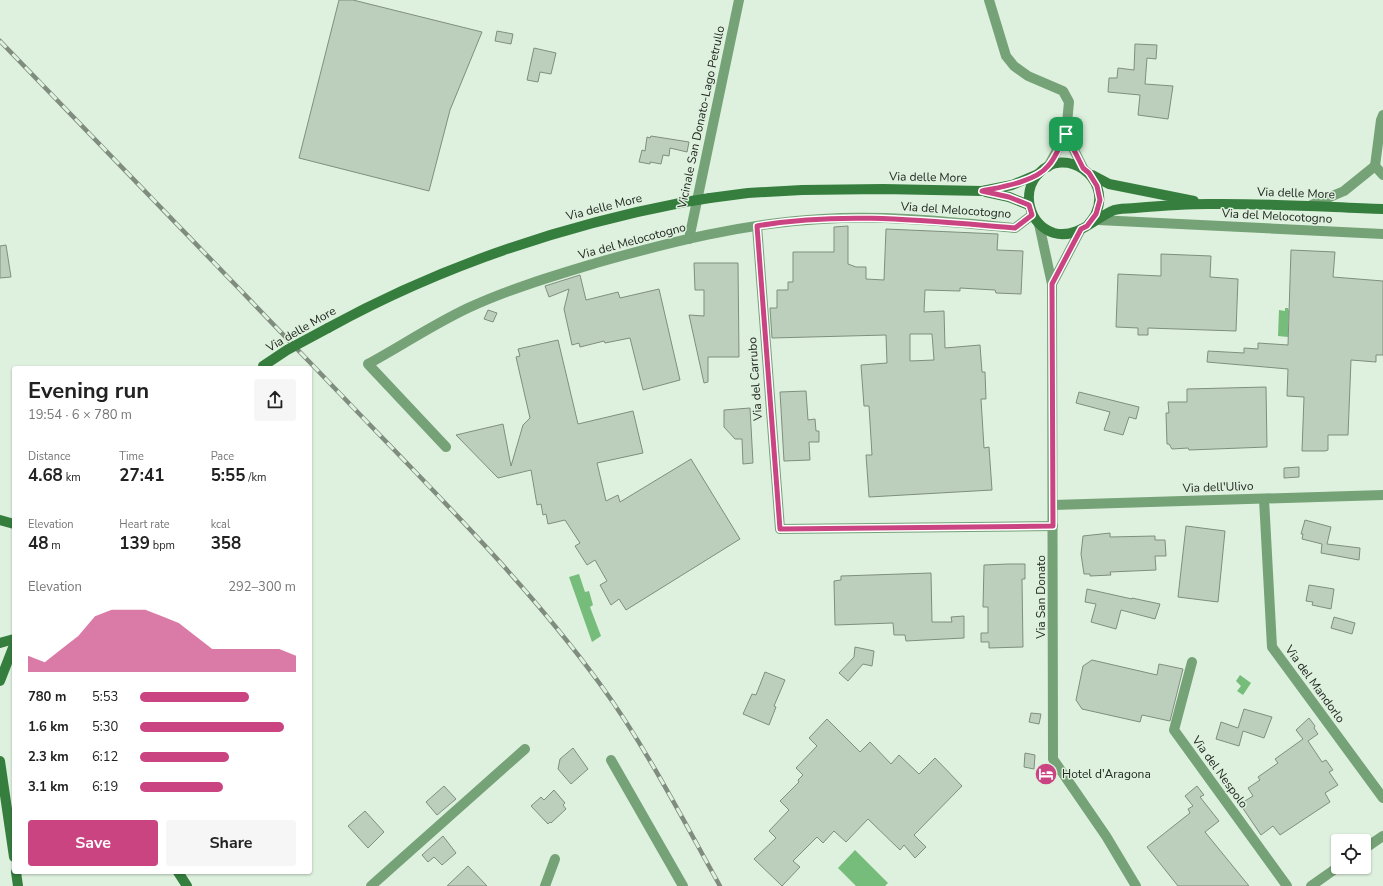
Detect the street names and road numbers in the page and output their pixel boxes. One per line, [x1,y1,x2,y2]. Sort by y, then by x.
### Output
street label: Vicinale San Donato-Lago Petrullo [674,24,728,211]
street label: Via delle More [888,168,967,186]
street label: Via delle More [1256,184,1335,202]
street label: Via delle More [563,190,644,224]
street label: Via del Melocotogno [899,198,1012,222]
street label: Via del Melocotogno [1220,205,1333,227]
street label: Via del Melocotogno [575,219,688,263]
street label: Via delle More [262,303,339,356]
street label: Via del Carrubo [744,336,766,422]
street label: Via dell'Ulivo [1181,478,1254,496]
street label: Via San Donato [1033,555,1049,640]
street label: Via del Mandorlo [1281,641,1349,726]
street label: Via del Nespolo [1188,732,1252,812]

